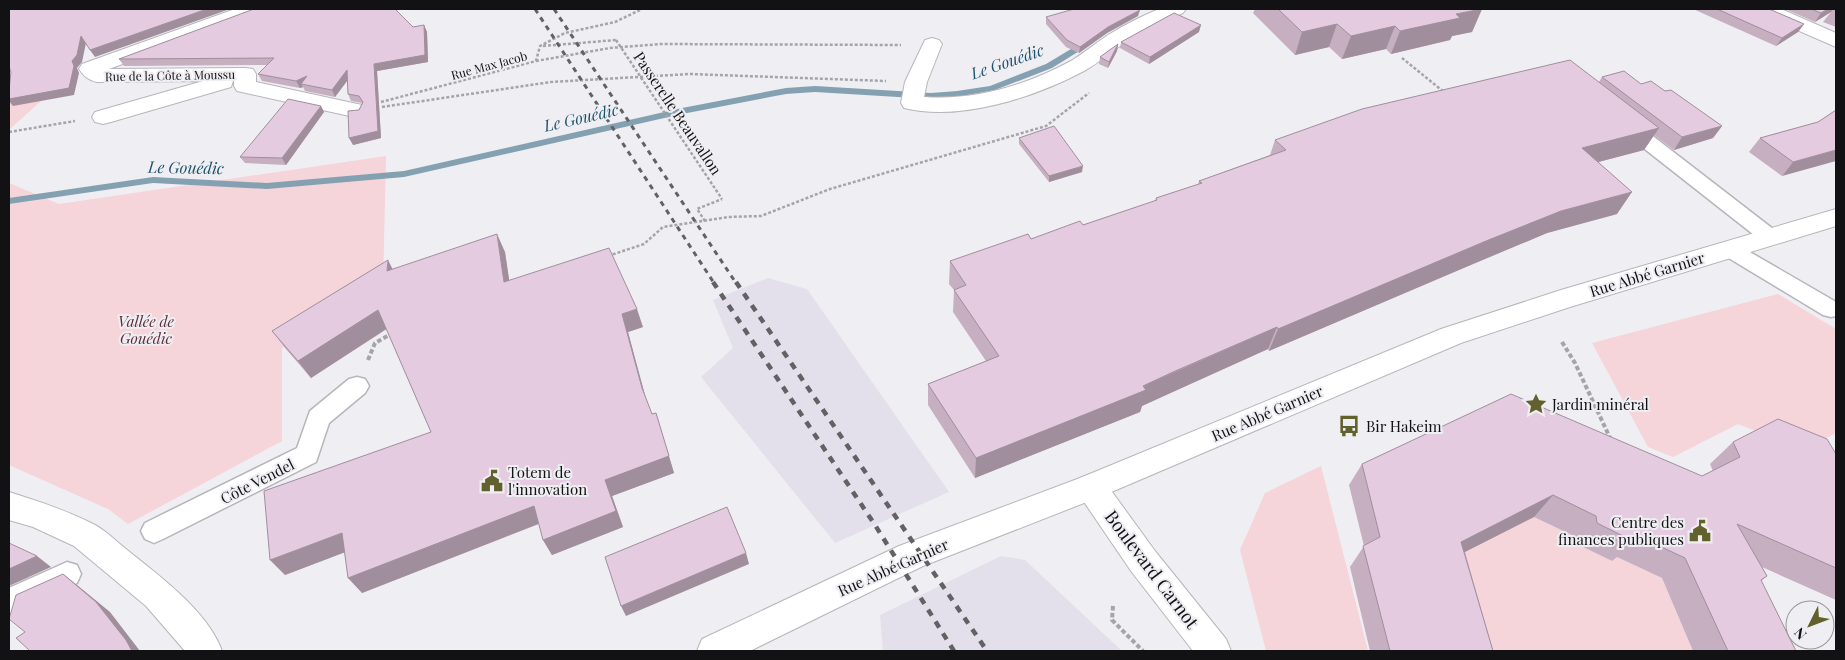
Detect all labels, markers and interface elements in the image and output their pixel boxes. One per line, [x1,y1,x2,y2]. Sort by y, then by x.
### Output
water label: Le Gouédic [967,39,1046,84]
street label: Rue Max Jacob [449,47,529,83]
street label: Passerelle Beauvallon [629,48,727,178]
street label: Rue de la Côte à Moussu [105,66,235,84]
water label: Le Gouédic [541,98,620,136]
water label: Le Gouédic [147,156,224,178]
street label: Rue Abbé Garnier [1587,247,1707,301]
park label: Vallée de Gouédic [118,311,175,348]
street label: Rue Abbé Garnier [1208,380,1326,445]
place icon: Jardin minéral [1523,391,1549,417]
place label: Jardin minéral [1551,394,1649,414]
bus stop icon: Bir Hakeim [1336,413,1362,439]
place label: Bir Hakeim [1366,416,1442,436]
street label: Côte Vendel [217,454,297,508]
place label: Totem de l'innovation [508,462,587,499]
public building icon: Totem de l'innovation [479,468,505,494]
street label: Boulevard Carnot [1100,505,1205,633]
place label: Centre des finances publiques [1558,512,1684,549]
public building icon: Centre des finances publiques [1687,518,1713,544]
street label: Rue Abbé Garnier [835,534,952,600]
north arrow [1785,600,1835,650]
text: N [1790,624,1810,644]

